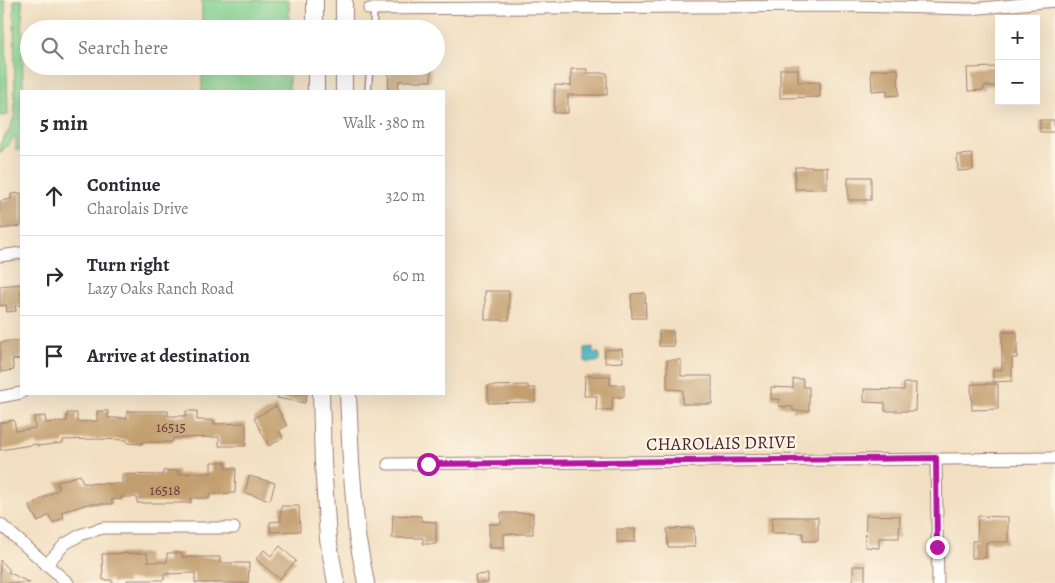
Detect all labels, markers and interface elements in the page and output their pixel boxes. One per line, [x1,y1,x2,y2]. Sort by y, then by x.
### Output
map controls [995,15,1040,105]
button: + [995,15,1040,60]
search box [20,20,445,75]
icon: search [38,34,66,62]
text: Search here [78,35,168,61]
button: − [995,60,1040,105]
text: 5 min [40,109,88,137]
text: Walk · 380 m [343,112,425,134]
text: Continue [87,172,161,198]
icon: ahead [40,182,68,210]
text: 320 m [386,185,425,207]
text: Charolais Drive [87,198,188,220]
text: Turn right [87,252,169,278]
icon: right [40,262,68,290]
text: 60 m [393,265,425,287]
text: Lazy Oaks Ranch Road [87,278,234,300]
icon: arrive [40,342,68,370]
text: Arrive at destination [87,343,250,369]
house number: 16515 [156,417,186,437]
street label: CHAROLAIS DRIVE [646,430,796,456]
route start [417,453,440,476]
house number: 16518 [150,480,180,500]
route end [926,536,949,559]

